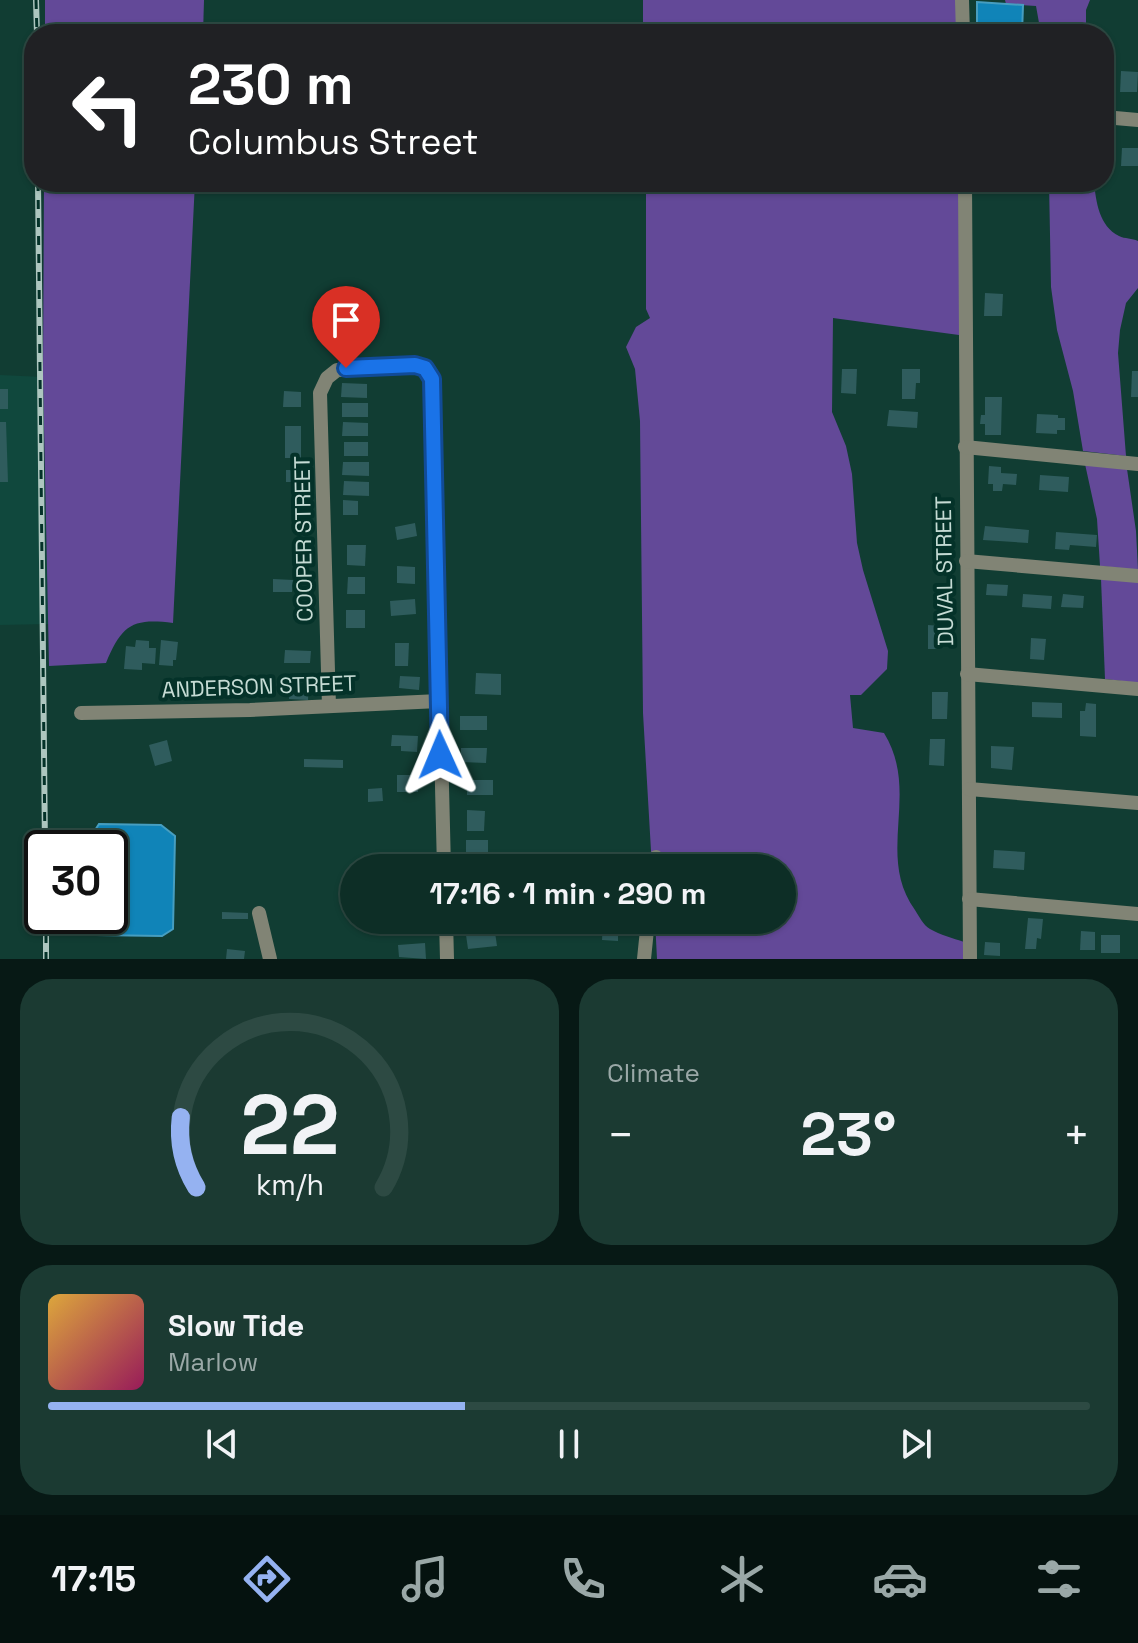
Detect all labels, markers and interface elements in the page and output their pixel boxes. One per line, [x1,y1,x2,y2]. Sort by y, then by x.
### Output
text: 230 m [188,49,354,120]
icon: left [56,56,160,160]
text: Columbus Street [188,119,479,165]
pin [312,286,380,368]
icon: arrive [324,298,368,342]
street label: COOPER STREET [288,456,318,622]
street label: DUVAL STREET [929,496,959,646]
street label: ANDERSON STREET [161,669,357,703]
position arrow [398,713,482,797]
speed limit sign: 30 [24,830,128,934]
text: 17:16 · 1 min · 290 m [430,874,706,913]
text: Climate [607,1056,700,1090]
text: 22 [240,1072,339,1178]
text: 23° [801,1096,896,1173]
text: − [607,1107,634,1163]
text: + [1063,1107,1090,1163]
text: km/h [255,1167,324,1203]
text: Slow Tide [168,1306,304,1345]
text: Marlow [168,1345,258,1379]
icon: previous [200,1422,244,1466]
icon: pause [547,1422,591,1466]
icon: next [894,1422,938,1466]
icon: directions [239,1551,295,1607]
icon: music [397,1551,453,1607]
icon: phone [555,1551,611,1607]
icon: climate [714,1551,770,1607]
icon: car [872,1551,928,1607]
icon: filters [1031,1551,1087,1607]
text: 17:15 [51,1556,136,1602]

